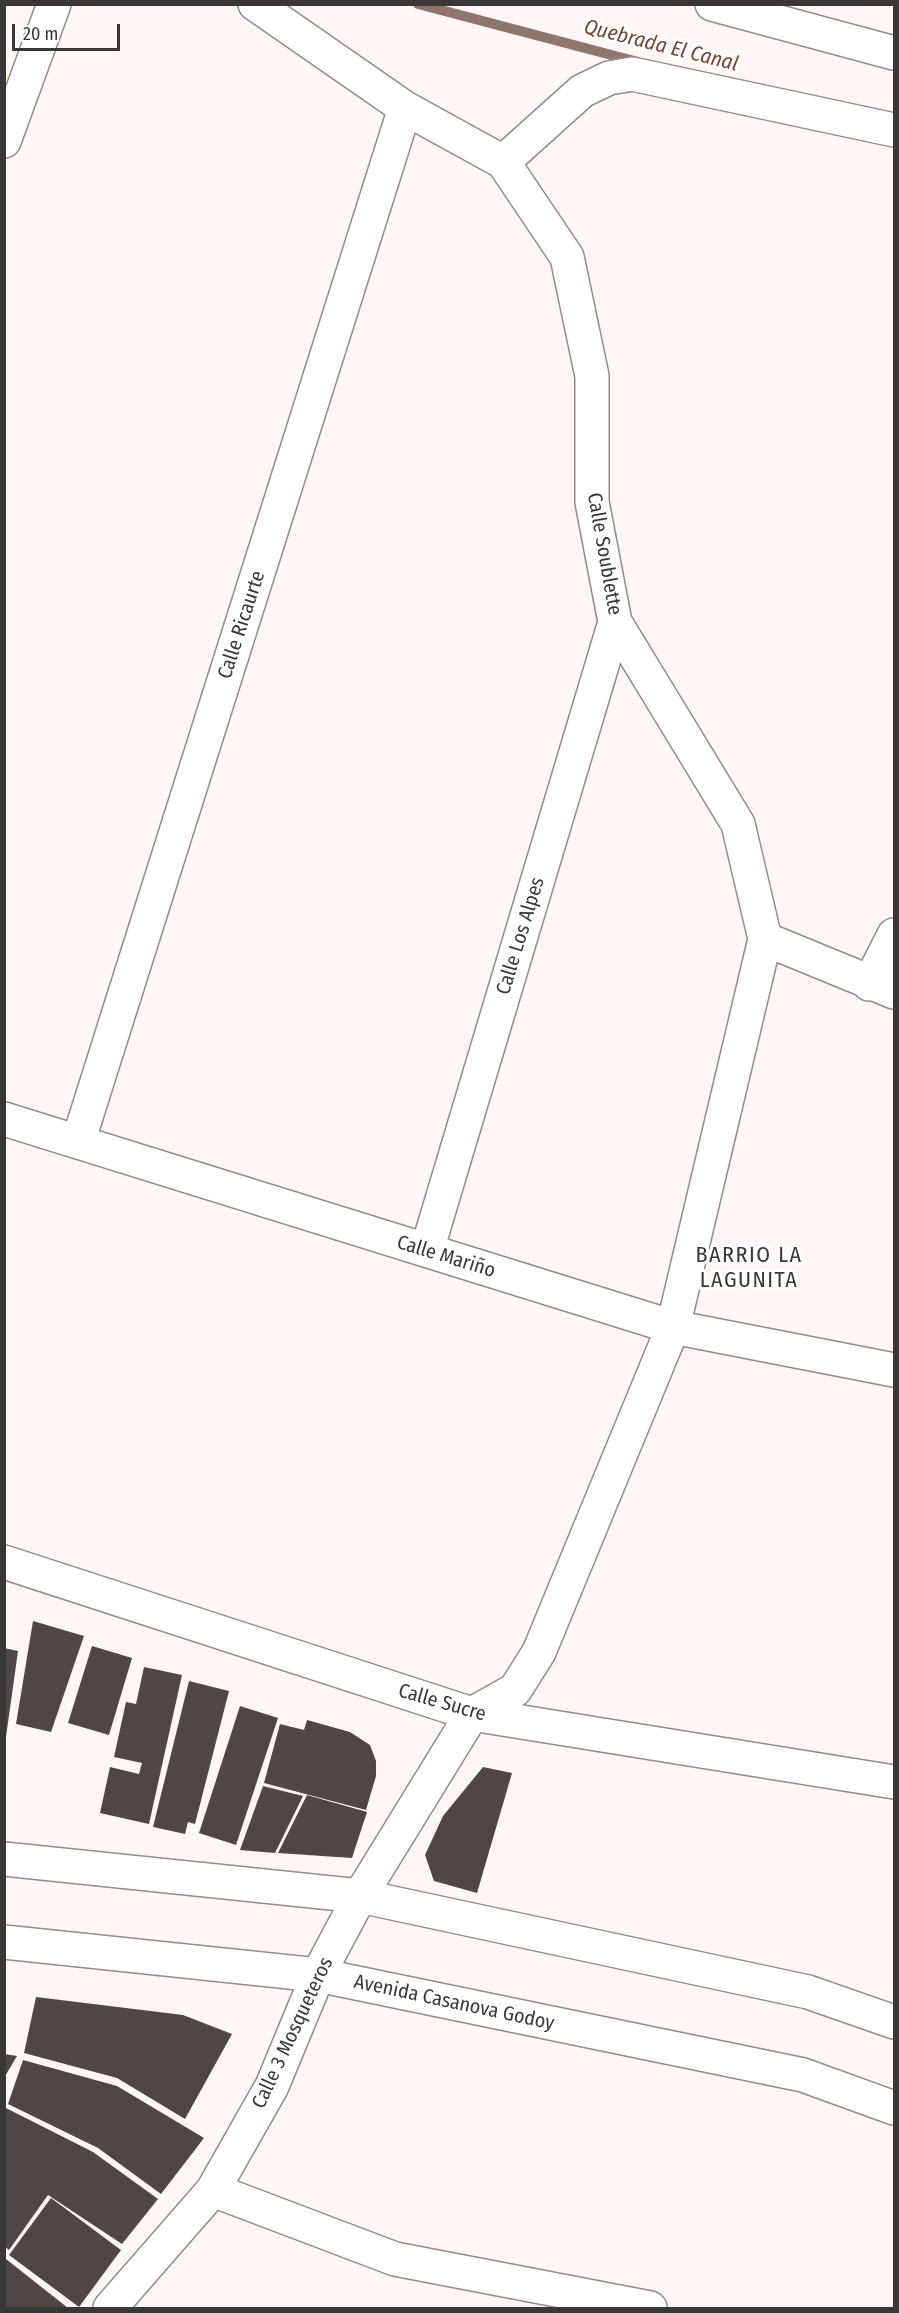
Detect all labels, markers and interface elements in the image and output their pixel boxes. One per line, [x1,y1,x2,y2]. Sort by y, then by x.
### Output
scale bar [15,12,123,50]
water label: Quebrada El Canal [581,15,741,77]
text: 20 m [23,23,58,45]
street label: Calle Soublette [581,491,627,617]
street label: Calle Ricaurte [213,568,271,682]
street label: Calle Los Alpes [492,874,550,998]
street label: Calle Mariño [394,1231,498,1283]
district label: BARRIO LA LAGUNITA [695,1243,803,1294]
street label: Calle Sucre [396,1679,488,1727]
street label: Calle 3 Mosqueteros [247,1953,339,2113]
street label: Avenida Casanova Godoy [352,1970,556,2036]

